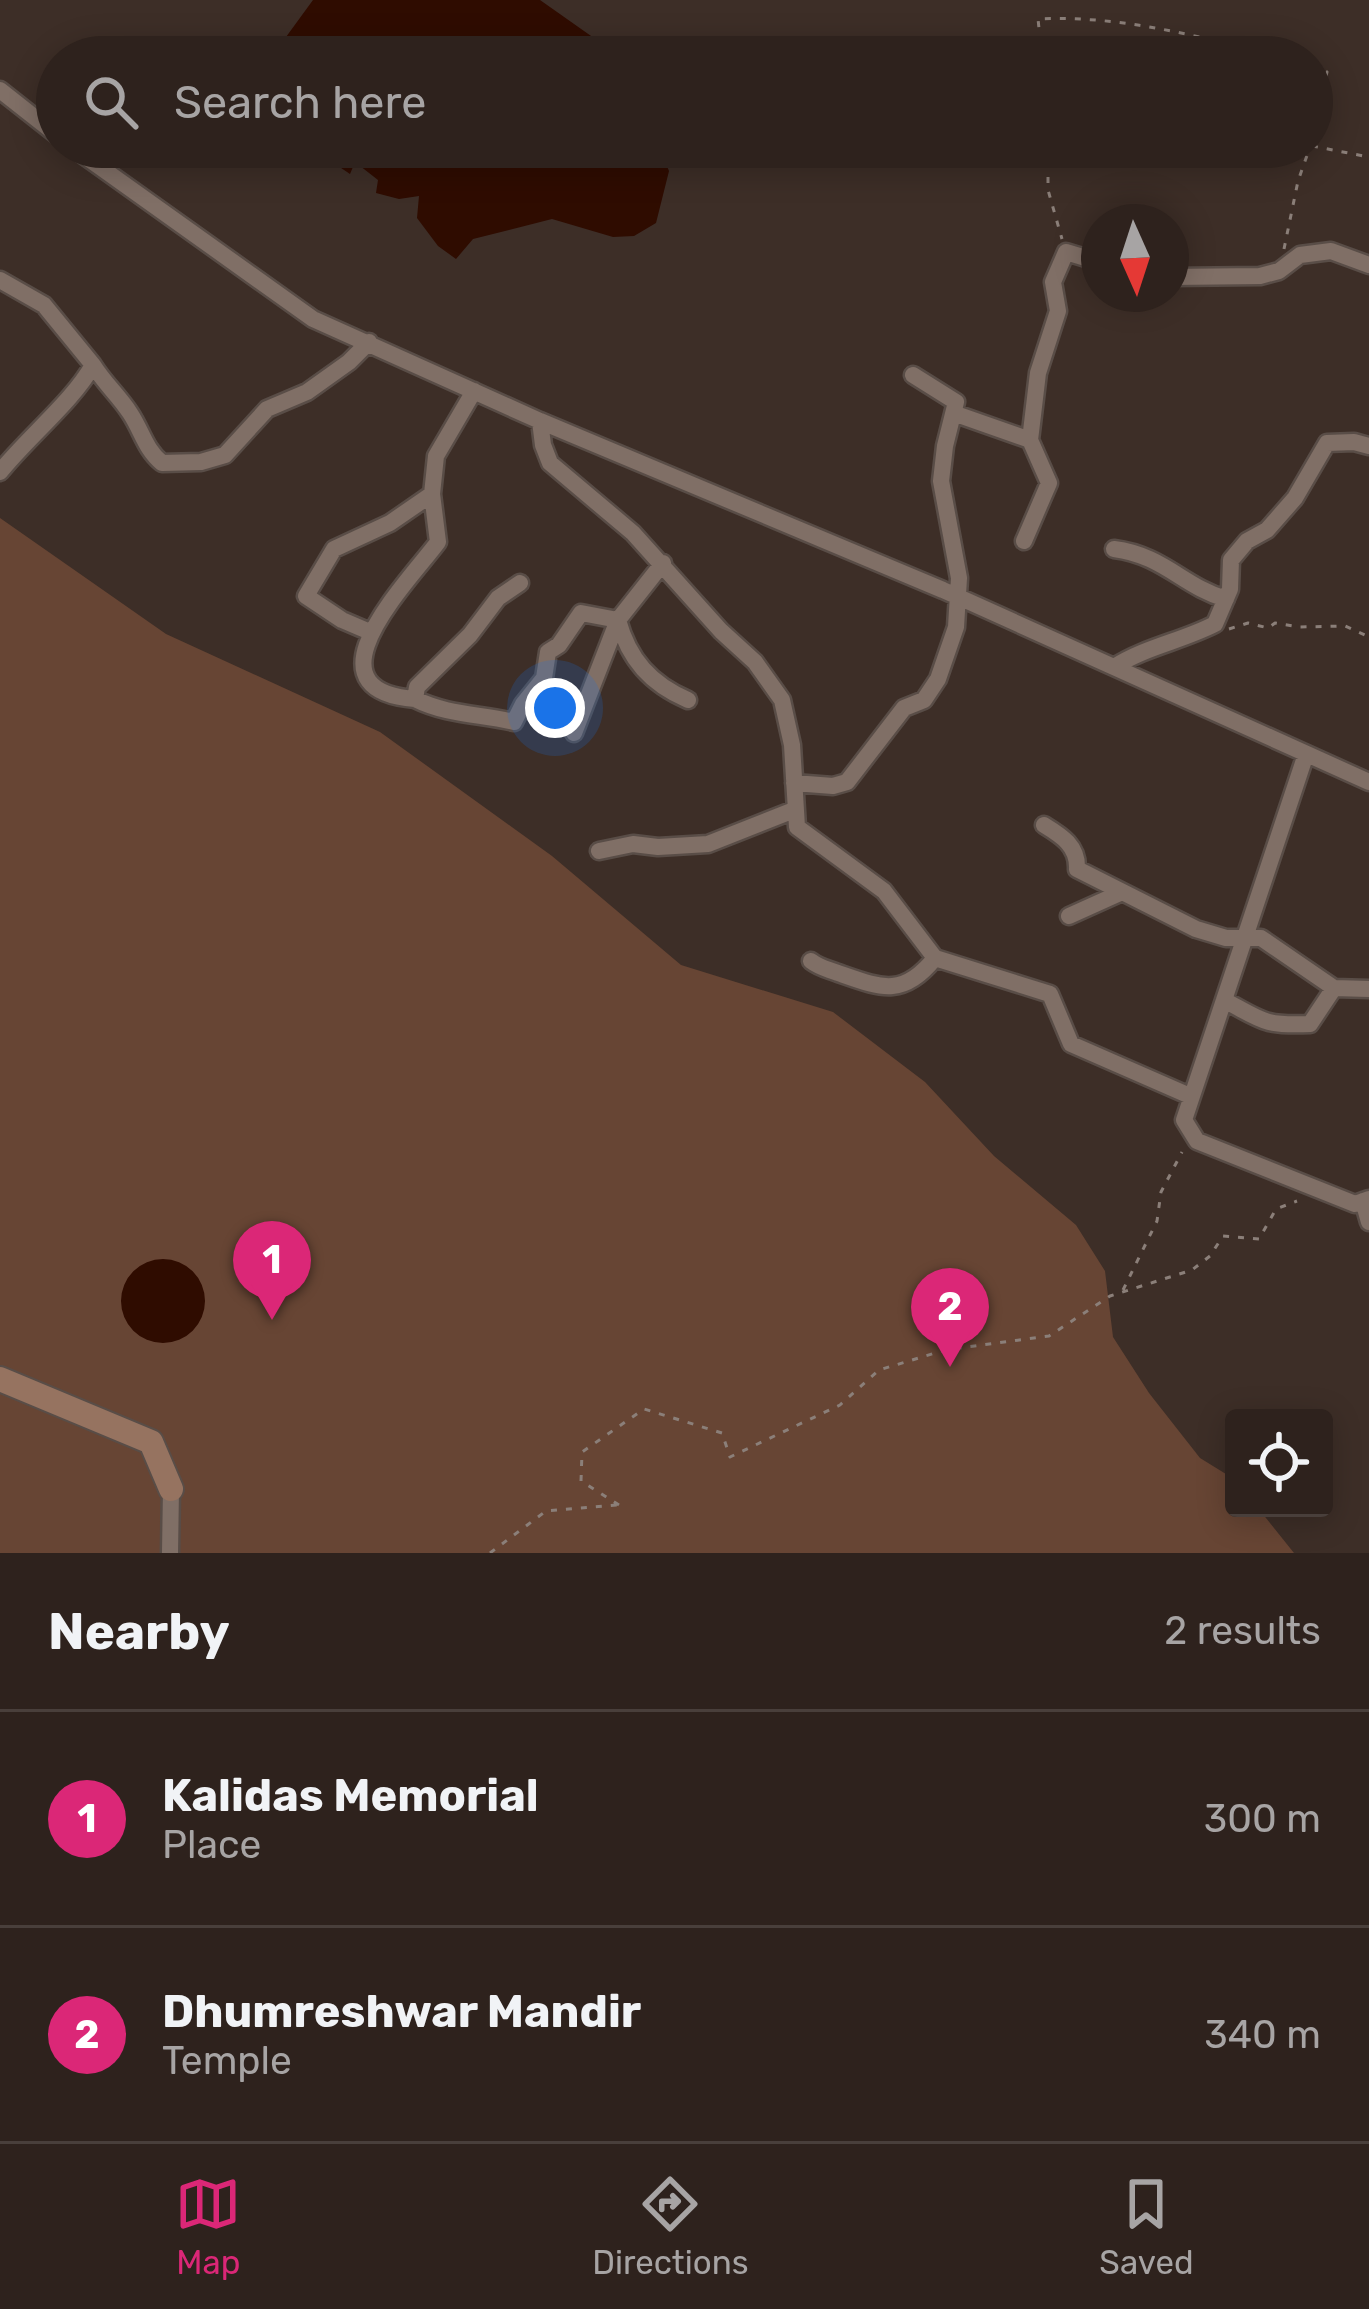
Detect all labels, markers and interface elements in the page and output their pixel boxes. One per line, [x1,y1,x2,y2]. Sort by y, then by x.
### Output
search box [36,36,1333,168]
icon: search [78,69,144,135]
text: Search here [174,76,426,129]
north arrow [1081,204,1189,312]
your location [525,678,585,738]
pin: 1 [233,1221,311,1320]
pin: 2 [911,1268,989,1367]
map controls [1225,1409,1333,1517]
button: locate [1225,1409,1333,1517]
text: Nearby [48,1601,230,1662]
text: 2 results [1164,1608,1321,1654]
text: Kalidas Memorial [162,1769,539,1822]
text: 1 [77,1796,97,1842]
text: 300 m [1204,1796,1321,1842]
text: Place [162,1822,261,1868]
text: Dhumreshwar Mandir [162,1985,641,2038]
text: 2 [74,2012,100,2058]
text: 340 m [1204,2012,1321,2058]
text: Temple [162,2038,292,2084]
tab: Map [175,2171,241,2282]
tab: Directions [592,2171,749,2282]
tab: Saved [1099,2171,1194,2282]

